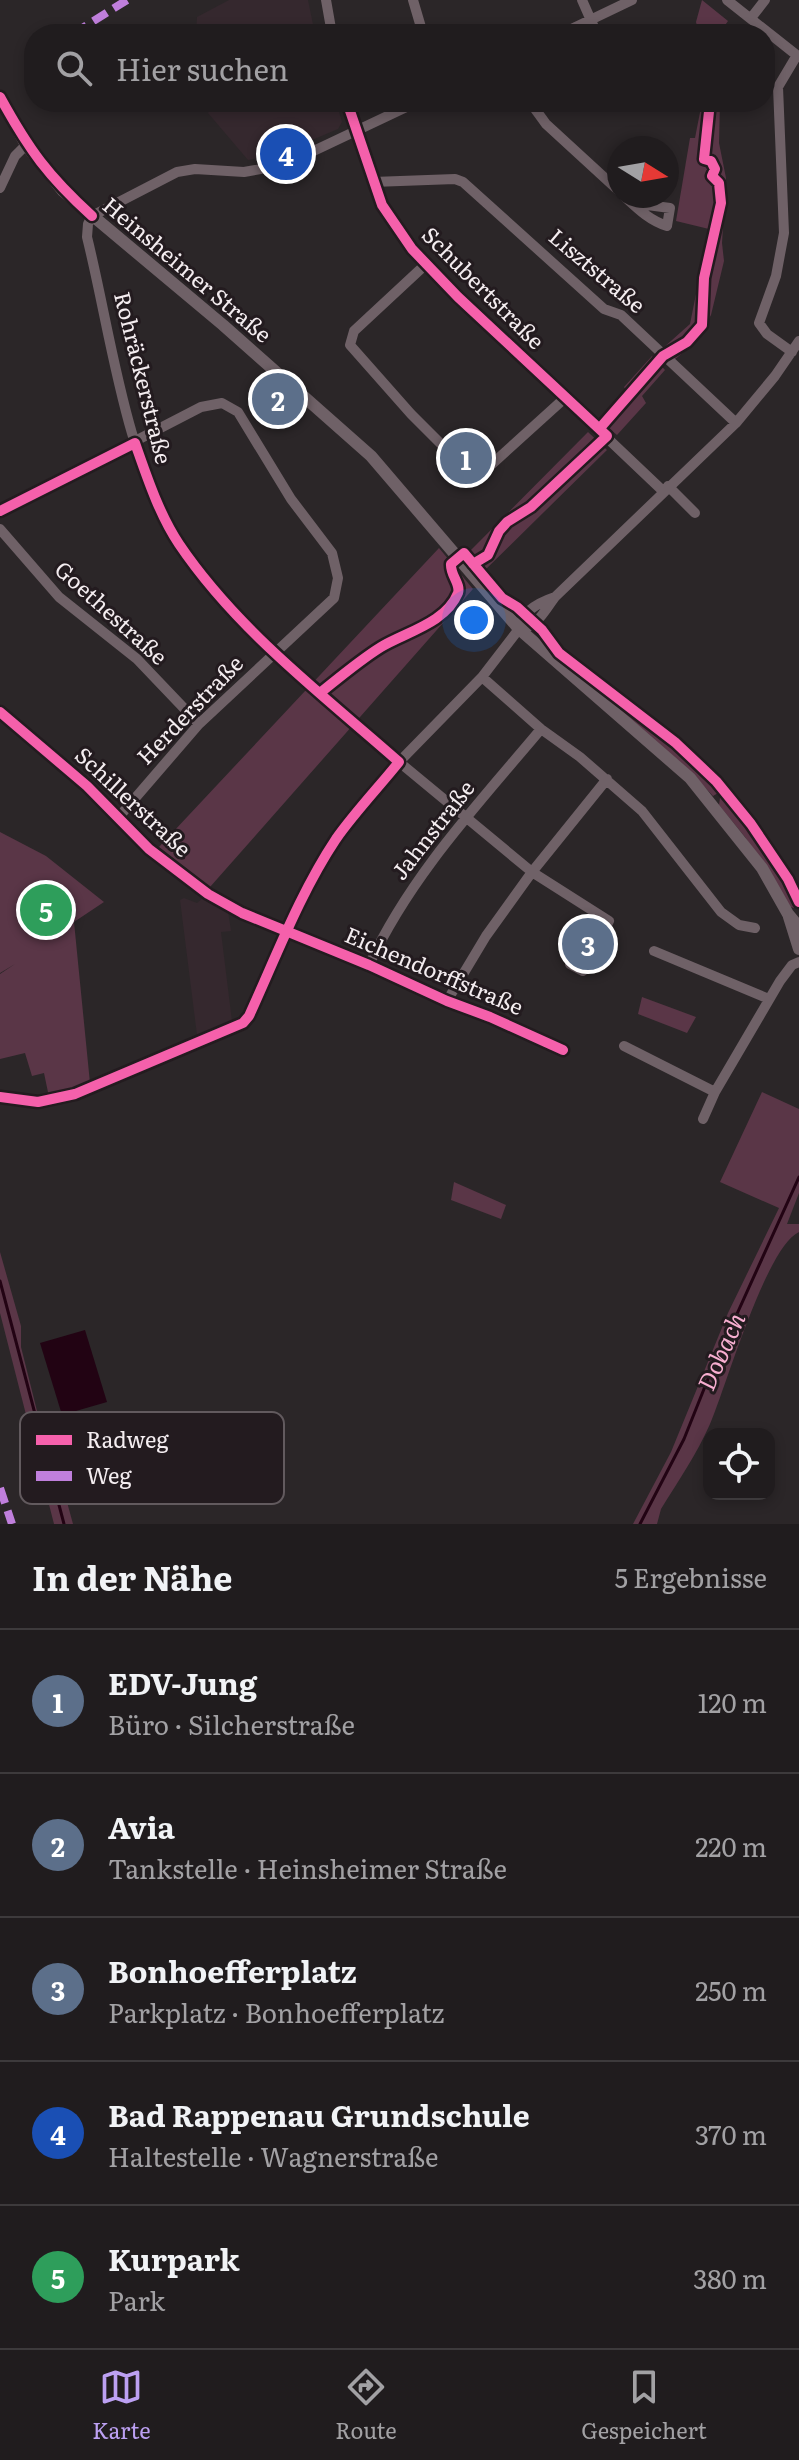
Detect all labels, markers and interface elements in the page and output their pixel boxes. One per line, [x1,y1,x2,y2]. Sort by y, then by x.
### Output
search box [24,24,775,112]
icon: search [52,46,96,90]
text: Hier suchen [116,46,289,90]
pin: 4 [260,124,312,184]
north arrow [607,136,679,208]
street label: Heinsheimer Straße [96,188,280,350]
street label: Schubertstraße [415,218,553,356]
street label: Lisztstraße [543,220,653,320]
street label: Rohräckerstraße [107,288,182,467]
pin: 2 [252,369,304,429]
pin: 1 [440,428,492,488]
street label: Goethestraße [48,552,176,672]
your location [454,600,494,640]
street label: Herderstraße [128,647,250,771]
street label: Schillerstraße [68,738,200,864]
street label: Jahnstraße [382,772,481,886]
pin: 5 [20,880,72,940]
pin: 3 [562,914,614,974]
street label: Eichendorffstraße [340,917,529,1022]
water label: Dobach [687,1306,752,1395]
legend [20,1412,284,1504]
text: Radweg [86,1422,169,1455]
map controls [703,1428,775,1500]
button: locate [703,1428,775,1500]
text: Weg [86,1458,132,1491]
text: In der Nähe [32,1551,232,1601]
text: 5 Ergebnisse [615,1557,767,1596]
text: EDV-Jung [108,1660,257,1704]
text: 1 [53,1682,63,1721]
text: 120 m [698,1682,767,1721]
text: Büro · Silcherstraße [108,1704,355,1743]
text: Avia [108,1804,175,1848]
text: 2 [51,1826,65,1865]
text: 220 m [695,1826,767,1865]
text: Tankstelle · Heinsheimer Straße [108,1848,507,1887]
text: Bonhoefferplatz [108,1948,357,1992]
text: 3 [51,1970,65,2009]
text: 250 m [695,1970,767,2009]
text: Parkplatz · Bonhoefferplatz [108,1992,444,2031]
text: Bad Rappenau Grundschule [108,2092,530,2136]
text: 4 [50,2114,66,2153]
text: 370 m [695,2114,767,2153]
text: Haltestelle · Wagnerstraße [108,2136,438,2175]
text: Kurpark [108,2236,240,2280]
text: 5 [51,2258,65,2297]
text: 380 m [693,2258,767,2297]
text: Park [108,2280,165,2319]
tab: Karte [92,2365,151,2446]
tab: Route [335,2365,397,2446]
tab: Gespeichert [581,2365,707,2446]

